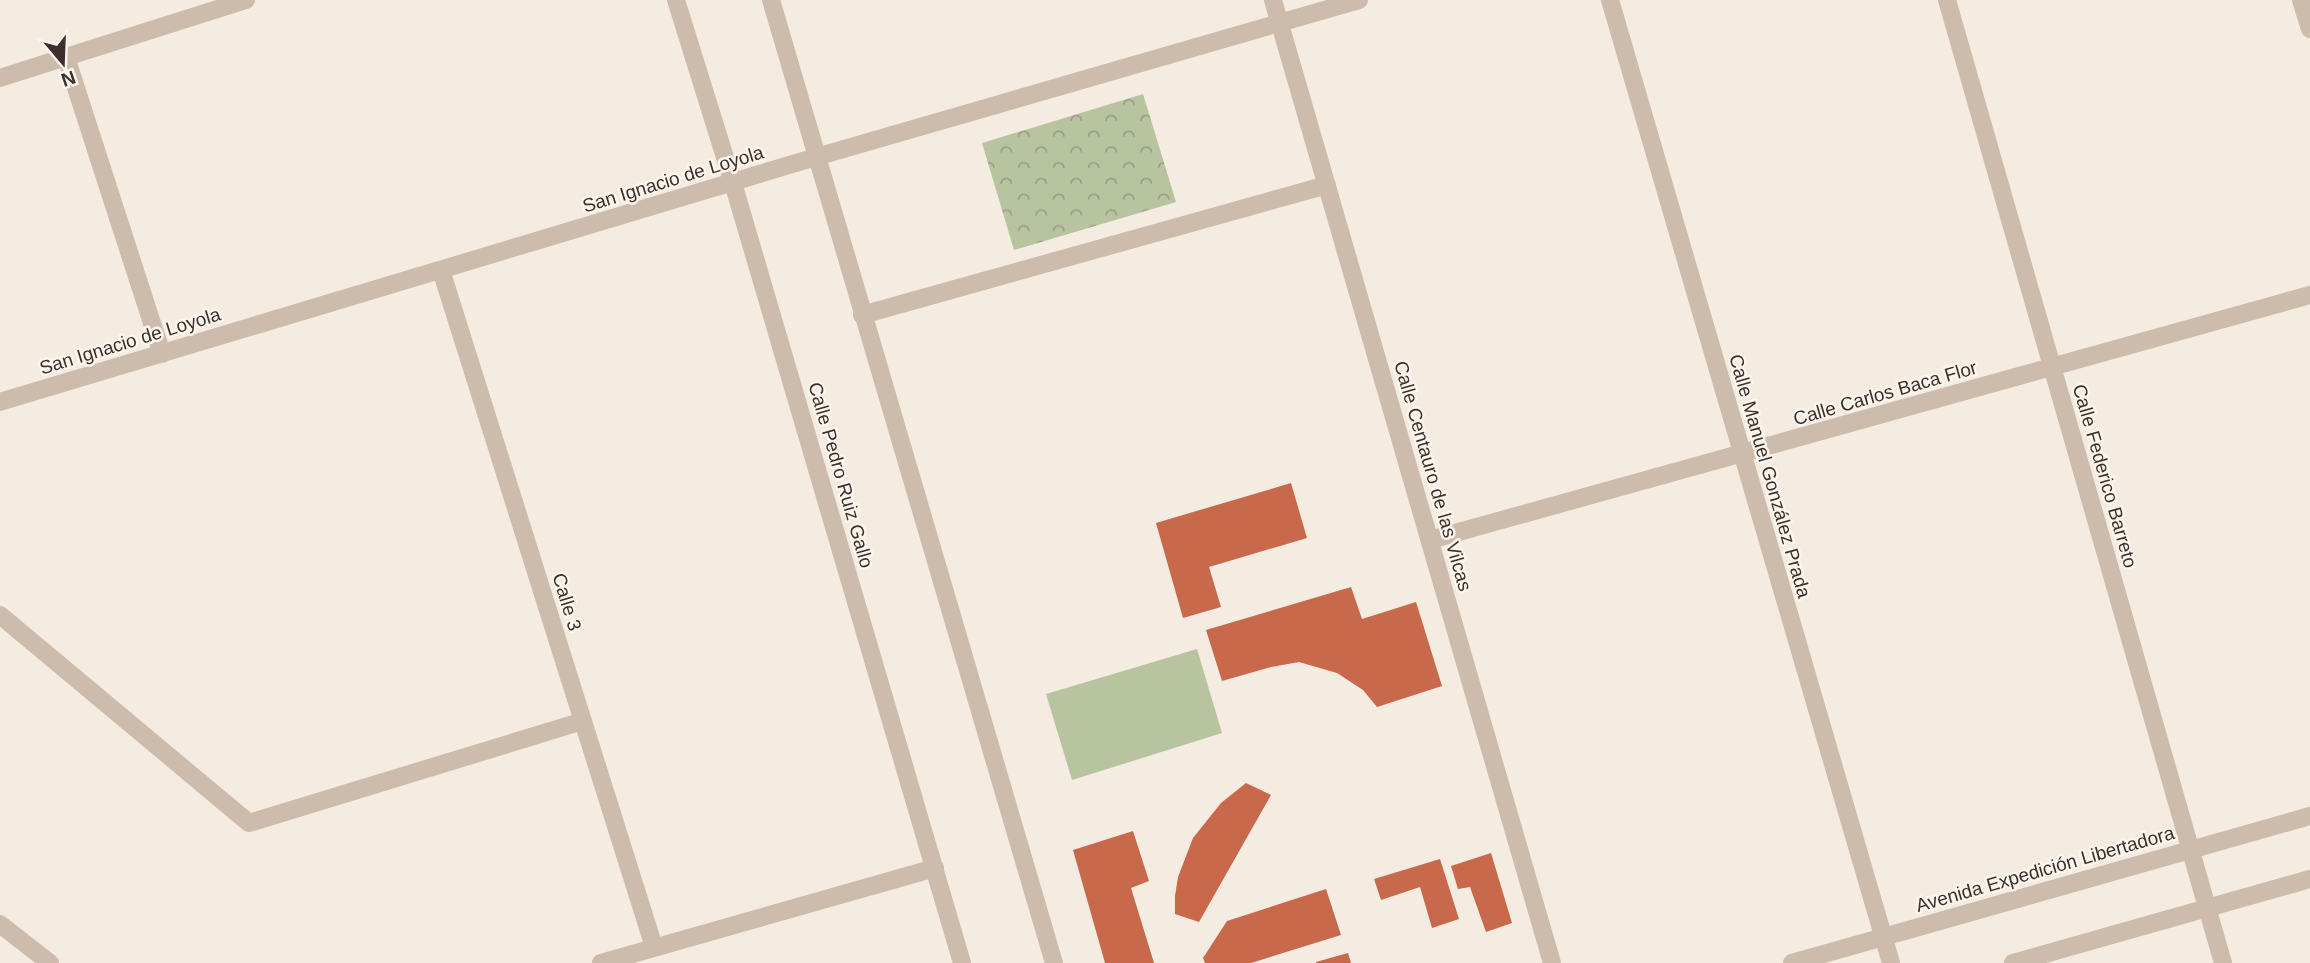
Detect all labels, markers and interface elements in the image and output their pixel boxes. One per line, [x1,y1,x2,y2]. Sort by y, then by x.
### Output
north arrow [28,28,98,98]
text: N [58,66,78,91]
street label: San Ignacio de Loyola [580,141,766,217]
street label: San Ignacio de Loyola [37,303,223,379]
street label: Calle Manuel González Prada [1725,352,1815,601]
street label: Calle Carlos Baca Flor [1791,357,1980,429]
street label: Calle Centauro de las Vilcas [1390,359,1476,593]
street label: Calle Pedro Ruiz Gallo [804,380,878,570]
street label: Calle Federico Barreto [2069,382,2141,570]
street label: Calle 3 [548,571,586,633]
street label: Avenida Expedición Libertadora [1913,822,2177,916]

